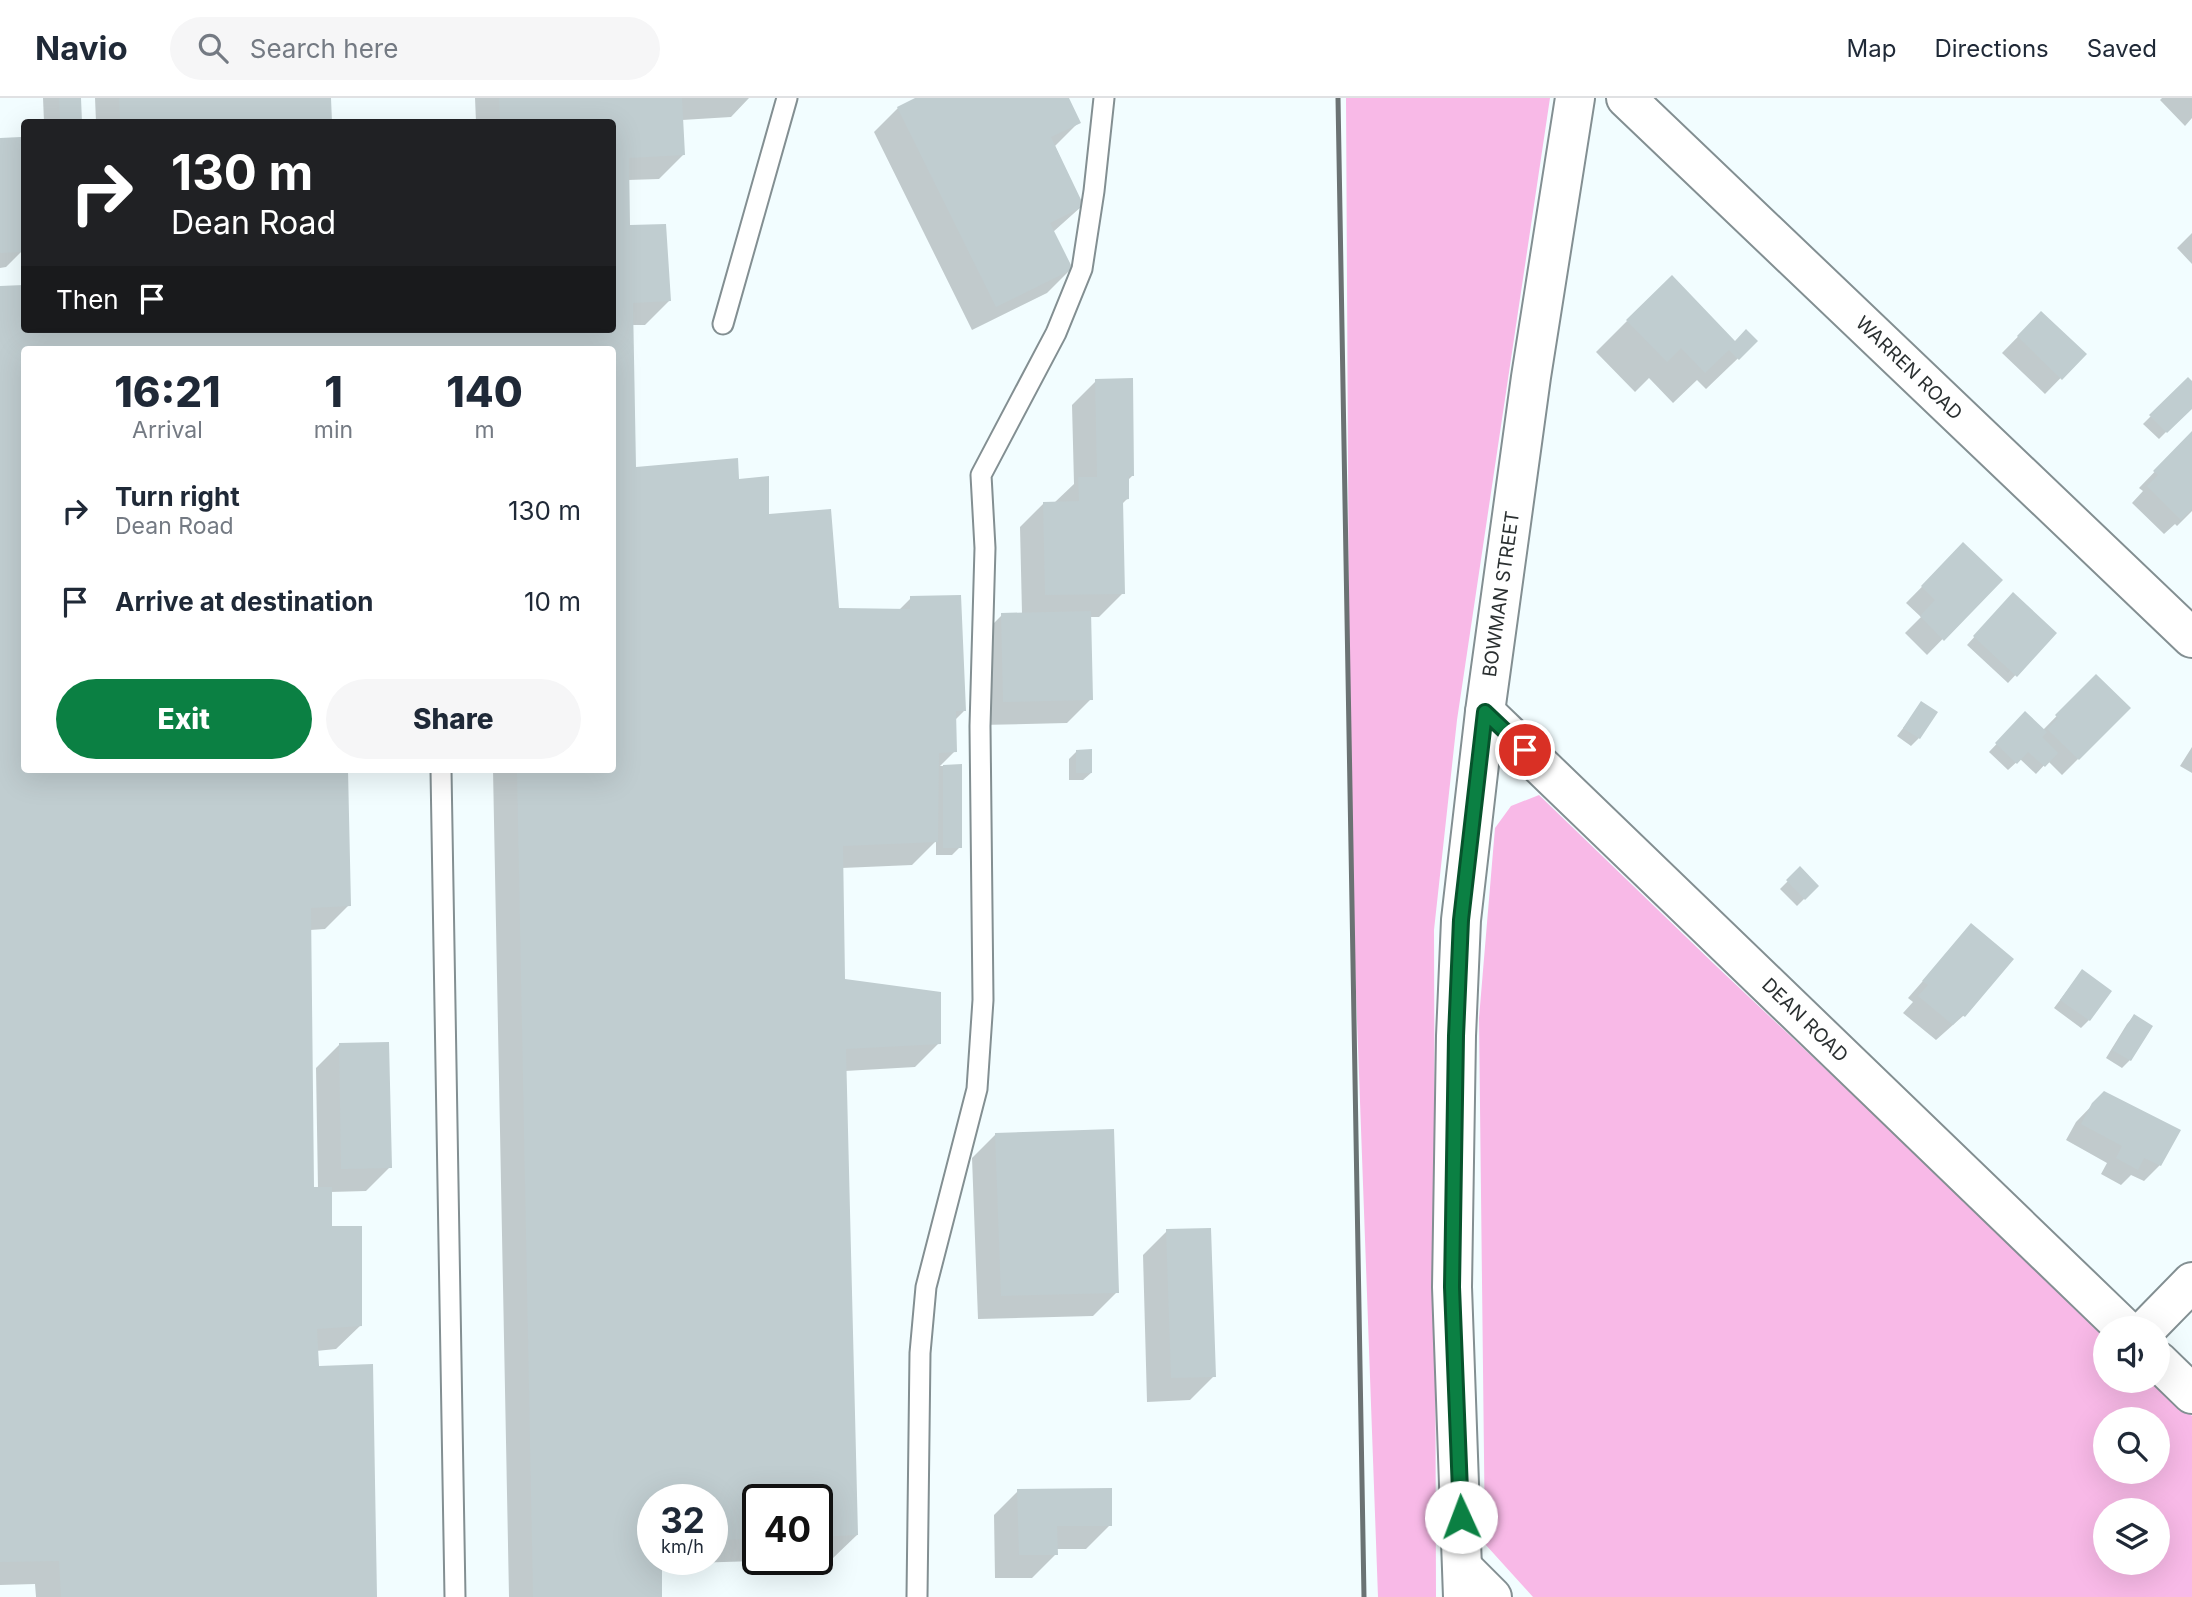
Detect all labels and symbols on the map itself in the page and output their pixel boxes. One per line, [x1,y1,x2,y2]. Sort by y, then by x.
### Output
street label: WARREN ROAD [1851,311,1967,425]
street label: BOWMAN STREET [1478,510,1524,678]
pin [1495,720,1555,780]
street label: DEAN ROAD [1757,973,1853,1067]
position arrow [1424,1480,1498,1554]
speed limit sign: 40 [742,1484,833,1575]

